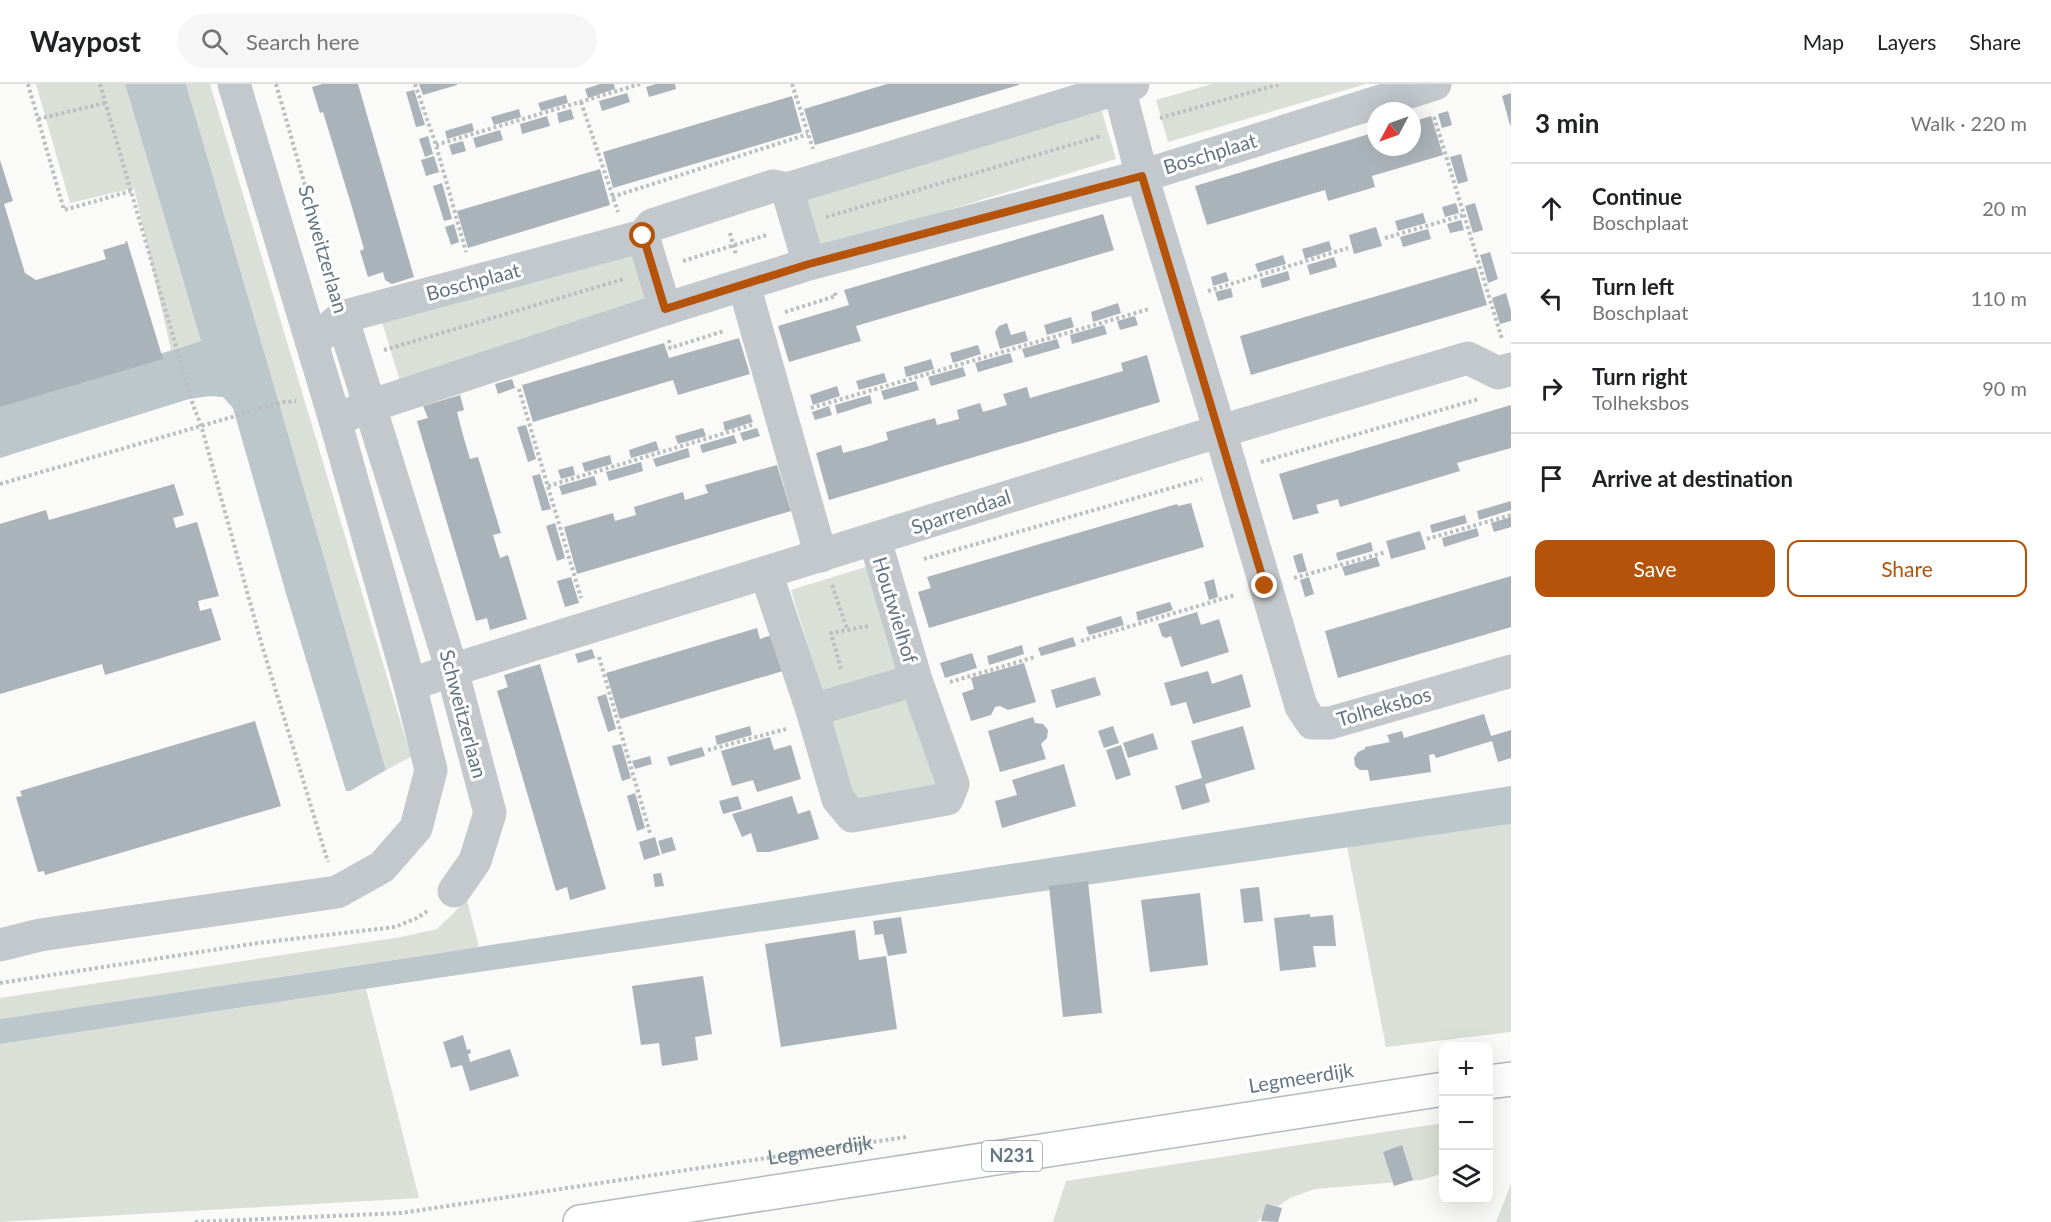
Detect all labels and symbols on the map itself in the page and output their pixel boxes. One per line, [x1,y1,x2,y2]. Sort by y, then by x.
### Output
north arrow [1367,102,1421,156]
street label: Boschplaat [1160,127,1259,179]
street label: Schweitzerlaan [294,182,354,315]
route start [629,222,655,248]
street label: Boschplaat [423,257,522,305]
street label: Sparrendaal [908,484,1014,538]
street label: Houtwielhof [868,554,923,666]
route end [1251,572,1277,598]
street label: Schweitzerlaan [435,647,493,781]
street label: Tolheksbos [1334,681,1434,731]
street label: Legmeerdijk [1247,1057,1356,1097]
street label: Legmeerdijk [766,1129,875,1169]
road number: N231 [982,1141,1042,1171]

